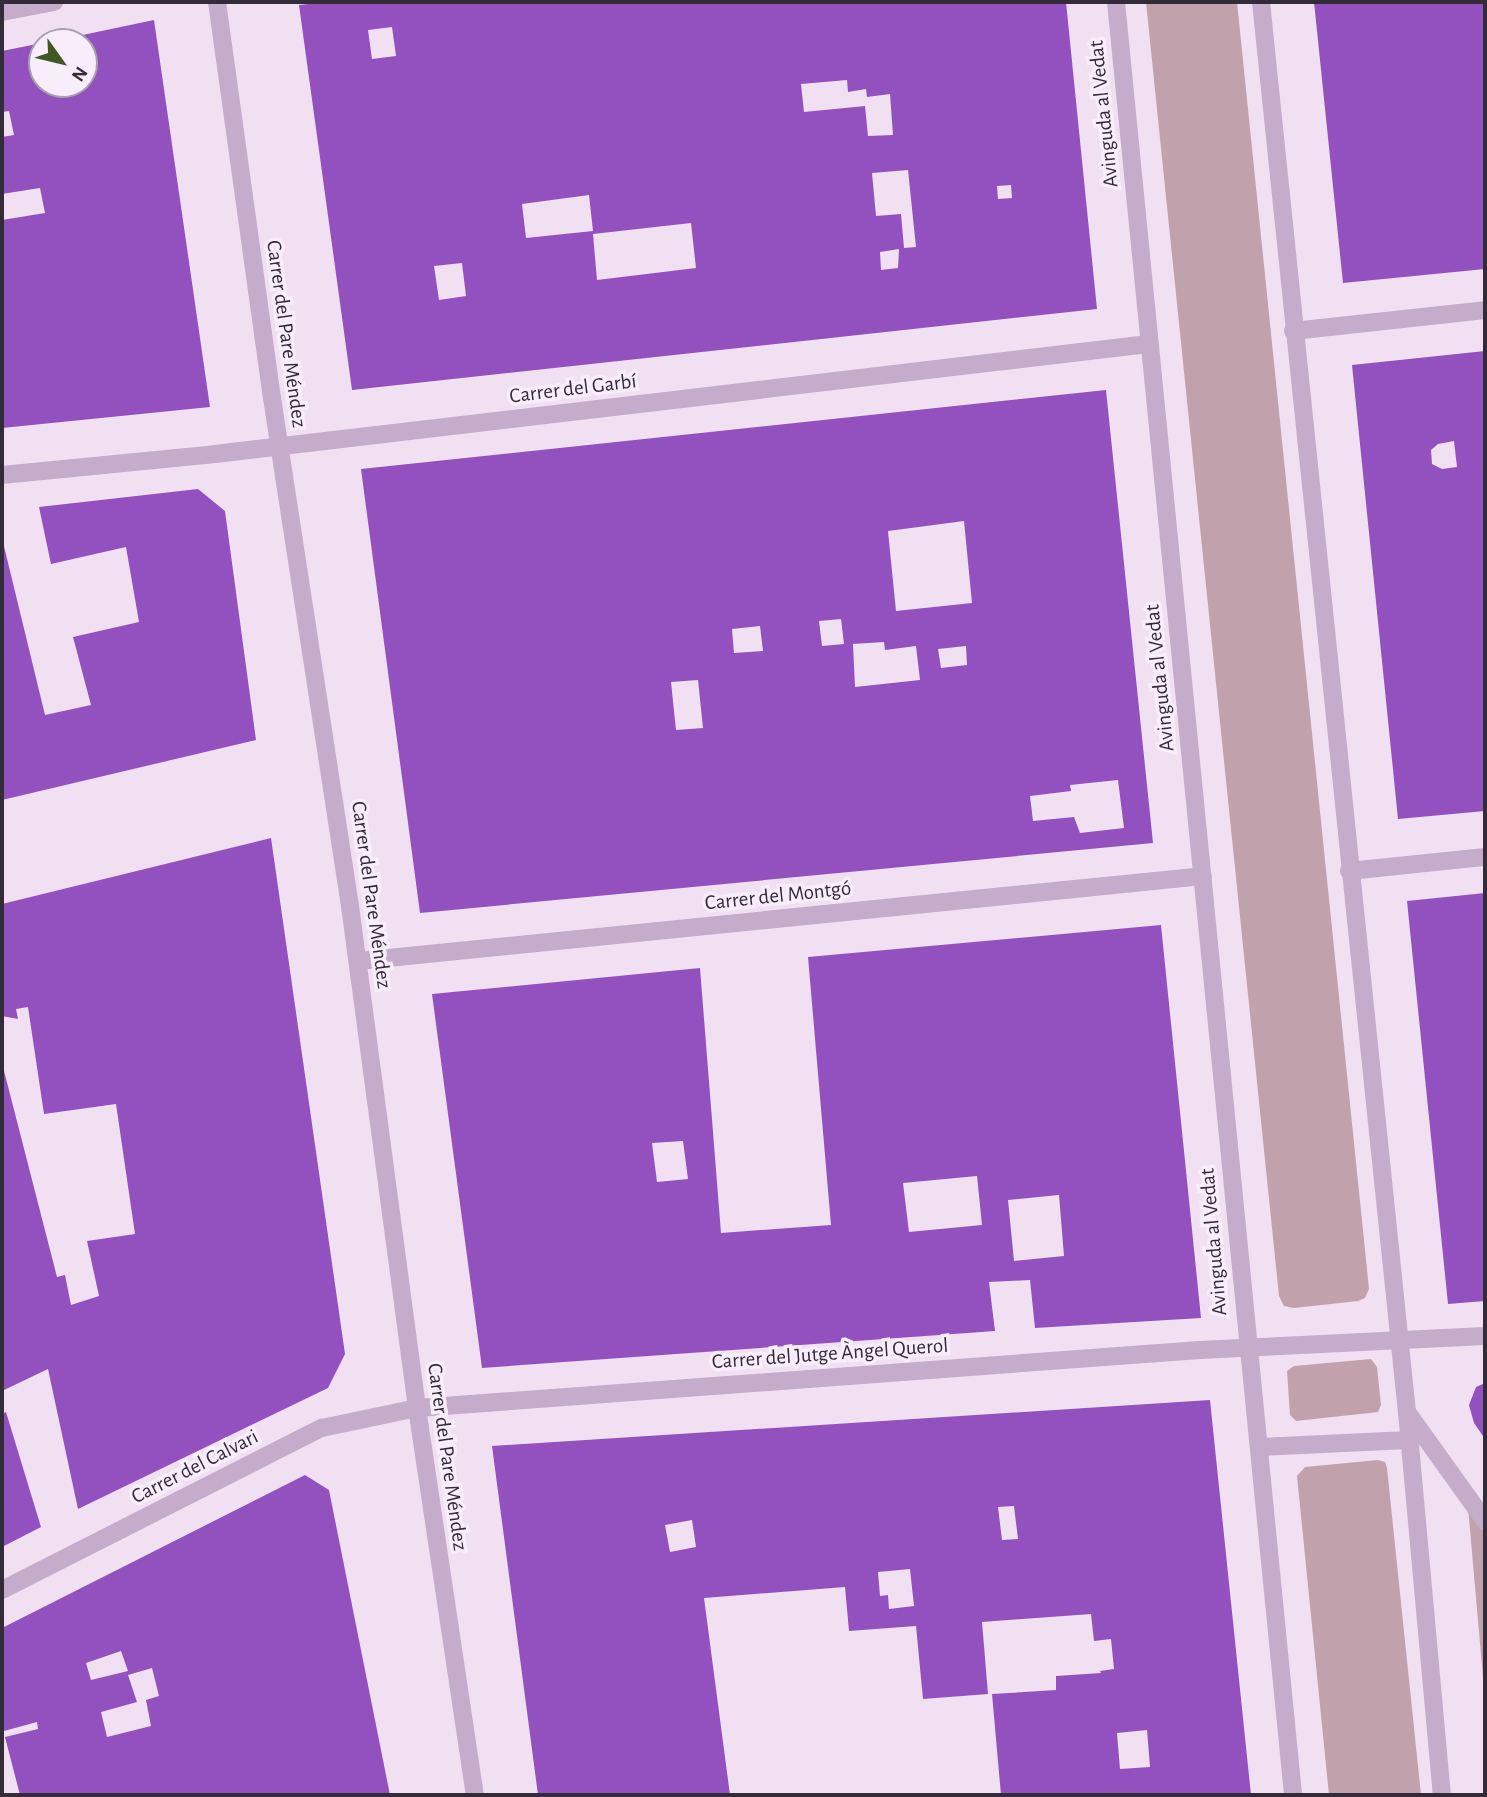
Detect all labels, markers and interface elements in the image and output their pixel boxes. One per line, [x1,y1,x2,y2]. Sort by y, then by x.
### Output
north arrow [28,28,98,98]
street label: Avinguda al Vedat [1084,39,1124,189]
text: N [68,63,91,85]
street label: Carrer del Pare Méndez [260,239,312,429]
street label: Carrer del Garbí [508,369,638,409]
street label: Avinguda al Vedat [1140,603,1180,753]
street label: Carrer del Pare Méndez [345,800,397,990]
street label: Carrer del Montgó [704,876,852,916]
street label: Avinguda al Vedat [1195,1167,1233,1317]
street label: Carrer del Jutge Àngel Querol [711,1333,949,1375]
street label: Carrer del Pare Méndez [421,1362,473,1552]
street label: Carrer del Calvari [127,1424,263,1510]

